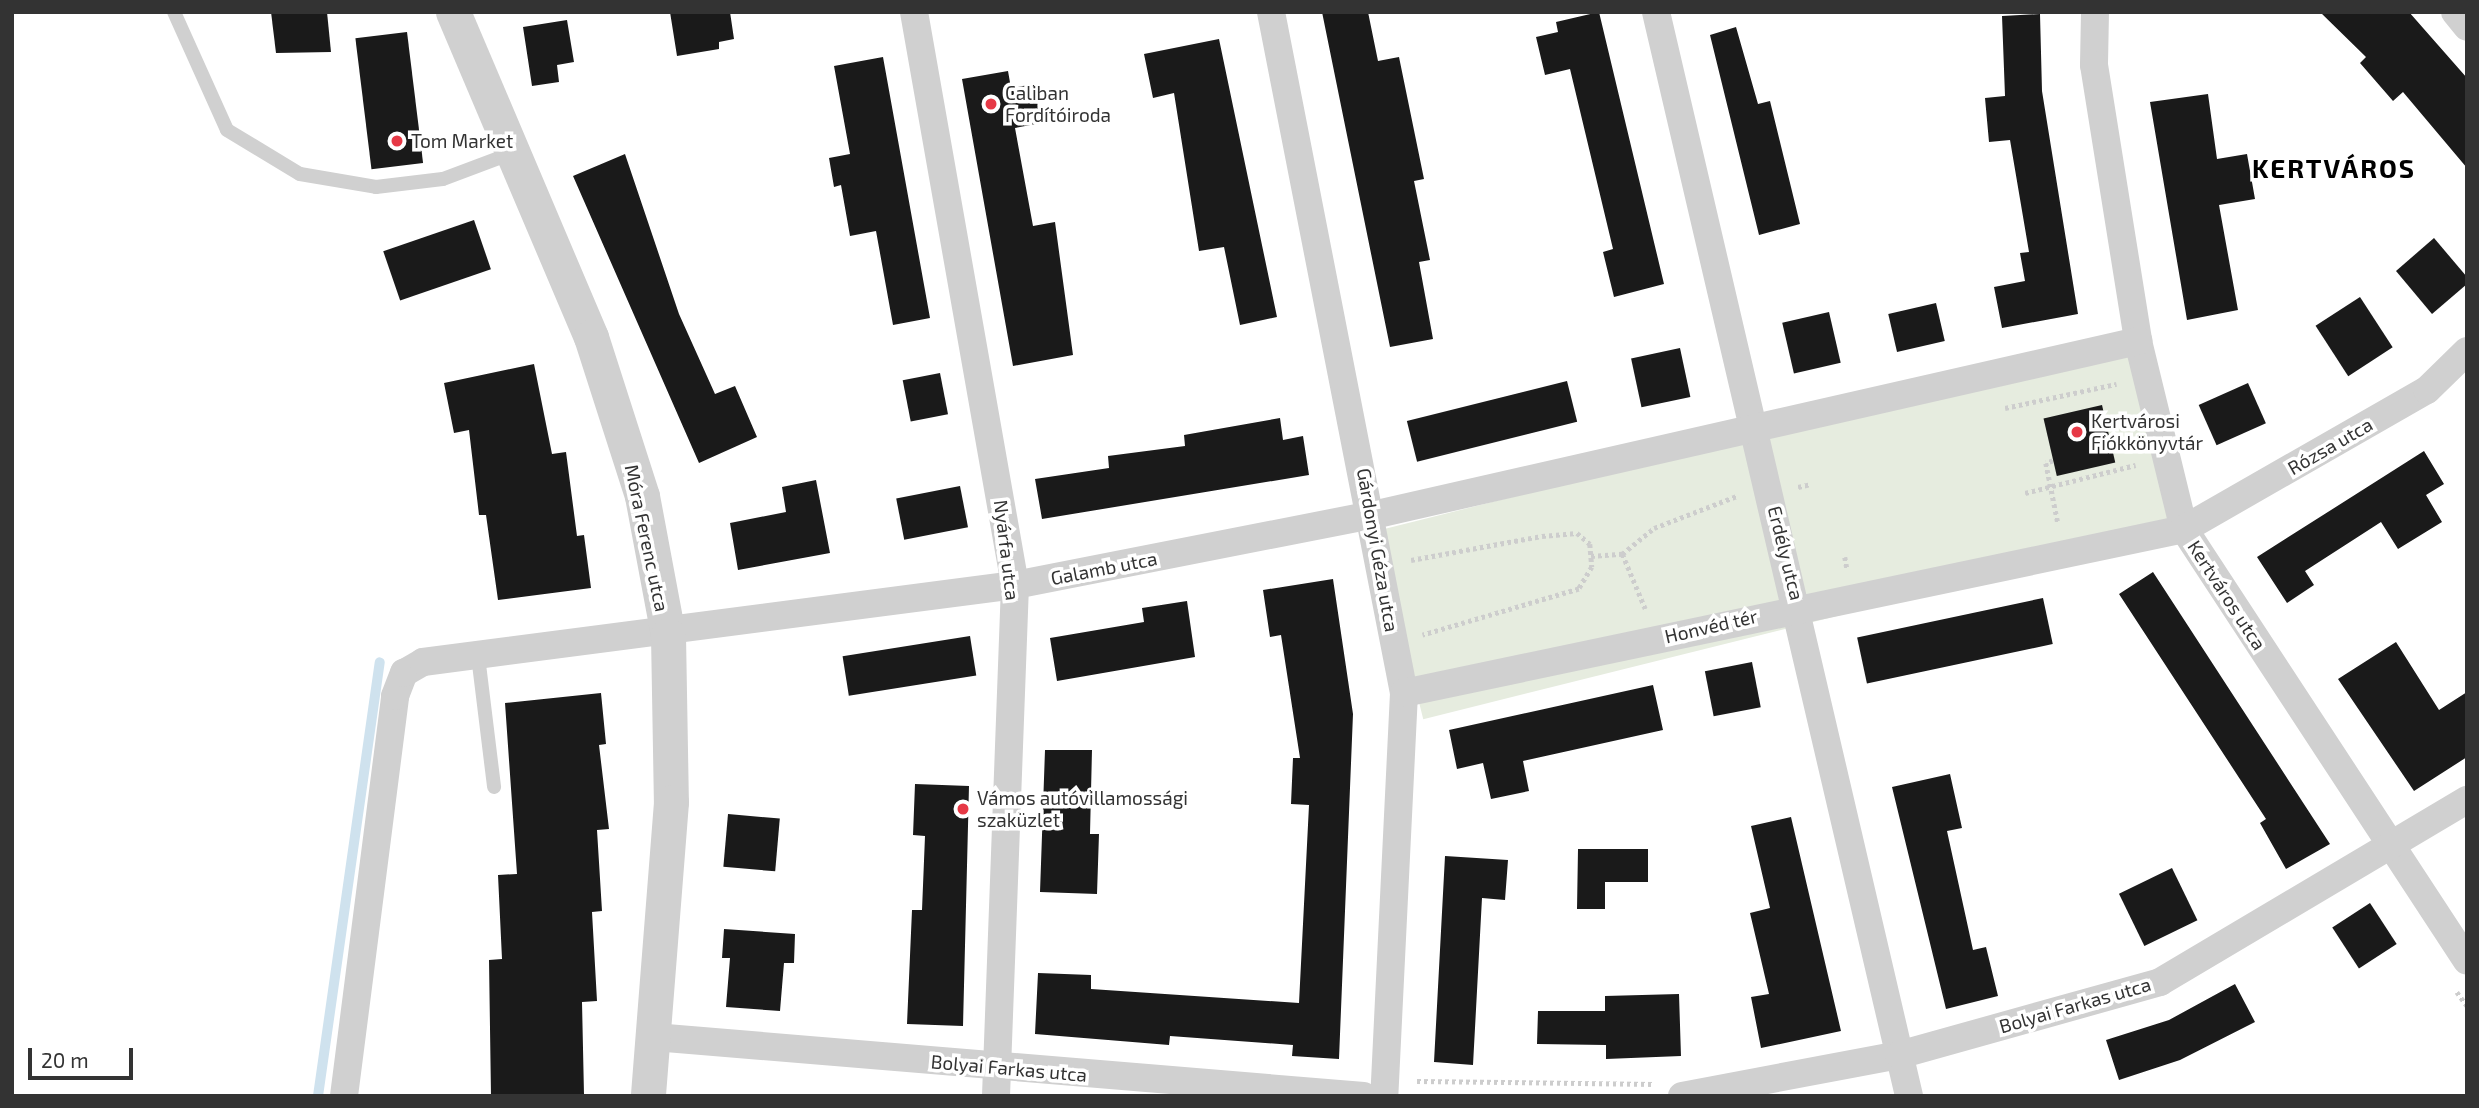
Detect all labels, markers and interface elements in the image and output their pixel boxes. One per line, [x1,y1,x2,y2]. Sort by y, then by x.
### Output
place label: Caliban Fordítóiroda [1005,82,1111,126]
marker: Caliban Fordítóiroda [983,96,999,112]
place label: Tom Market [411,130,513,152]
marker: Tom Market [389,133,405,149]
district label: KERTVÁROS [2253,152,2415,184]
place label: Kertvárosi Fiókkönyvtár [2091,410,2203,454]
street label: Rózsa utca [2284,413,2376,479]
marker: Kertvárosi Fiókkönyvtár [2069,424,2085,440]
street label: Móra Ferenc utca [620,462,674,614]
street label: Gárdonyi Géza utca [1352,466,1404,634]
street label: Nyárfa utca [990,498,1024,602]
street label: Erdély utca [1763,503,1809,603]
street label: Kertváros utca [2183,536,2271,654]
street label: Galamb utca [1049,547,1159,589]
street label: Honvéd tér [1662,604,1760,648]
place label: Vámos autóvillamossági szaküzlet [977,787,1188,831]
marker: Vámos autóvillamossági szaküzlet [955,801,971,817]
street label: Bolyai Farkas utca [1997,972,2153,1038]
scale bar [32,1034,136,1078]
text: 20 m [41,1047,89,1072]
street label: Bolyai Farkas utca [930,1050,1088,1086]

